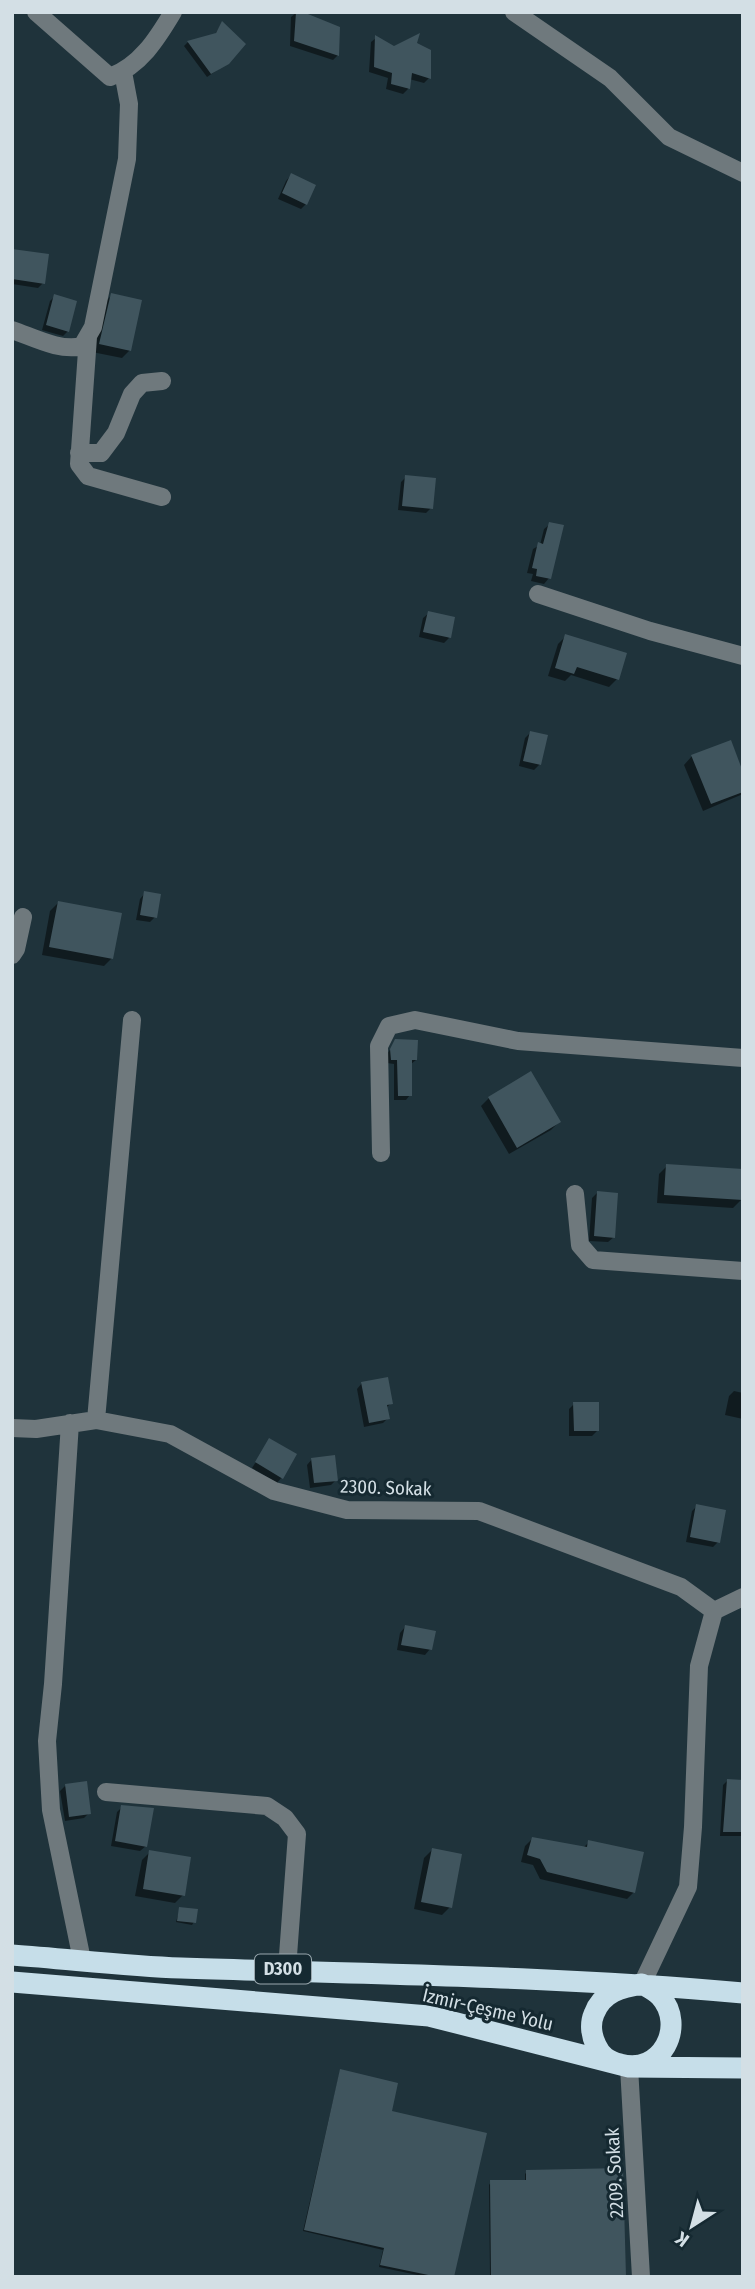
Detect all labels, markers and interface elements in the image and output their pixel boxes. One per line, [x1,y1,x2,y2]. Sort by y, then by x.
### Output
street label: 2300. Sokak [340,1474,432,1501]
road number: D300 [255,1954,311,1983]
street label: İzmir-Çeşme Yolu [420,1983,555,2036]
street label: 2209. Sokak [601,2127,628,2219]
north arrow [657,2191,727,2261]
text: K [670,2226,694,2252]

